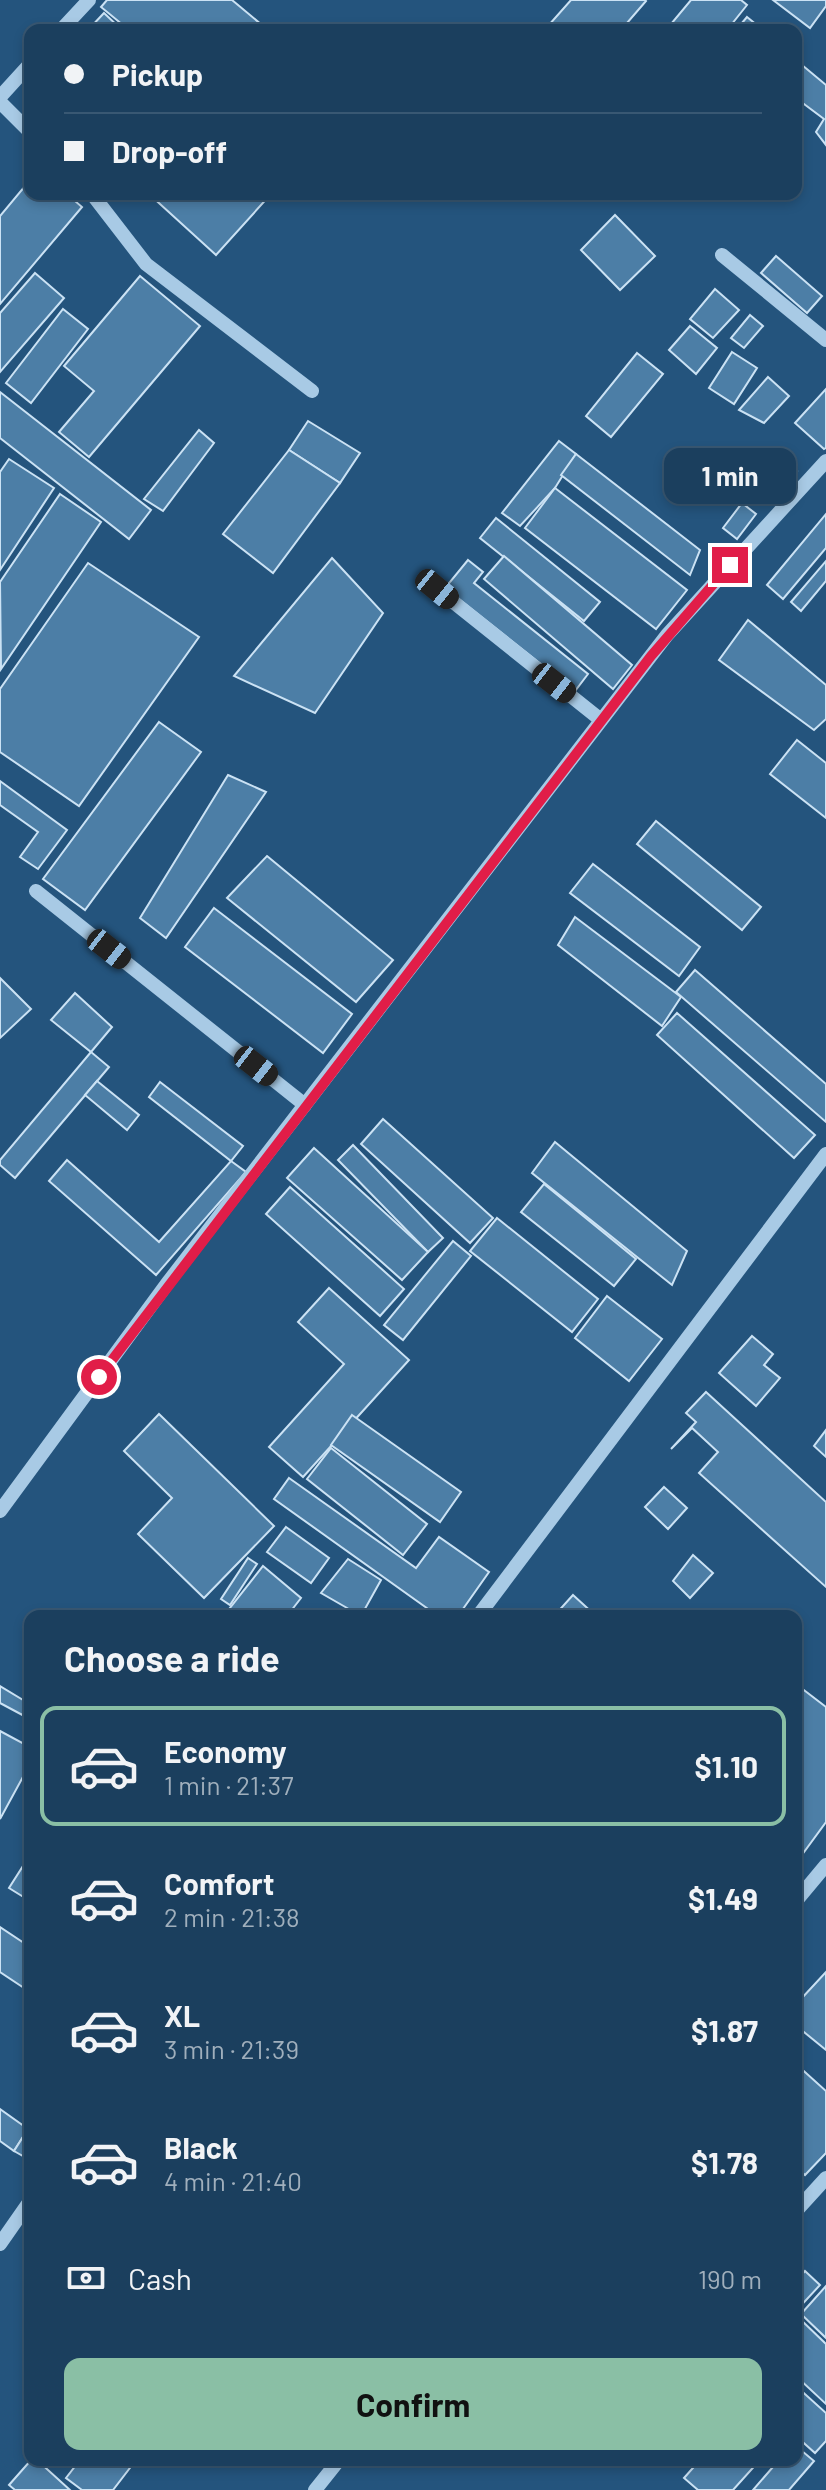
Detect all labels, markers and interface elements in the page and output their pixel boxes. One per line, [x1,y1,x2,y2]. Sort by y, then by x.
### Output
text: Pickup [112,56,203,92]
text: Drop-off [112,133,227,169]
callout: 1 min [664,449,796,505]
text: 1 min [702,460,758,491]
route end [712,547,748,583]
car [411,565,463,613]
car [528,659,580,707]
car [83,925,135,973]
car [230,1042,282,1090]
route start [81,1359,117,1395]
text: Choose a ride [64,1636,280,1679]
icon: car [68,1730,140,1802]
text: Economy [164,1733,287,1769]
text: $1.10 [694,1748,758,1784]
text: 1 min · 21:37 [164,1769,293,1800]
icon: car [68,1862,140,1934]
text: Comfort [164,1865,274,1901]
text: $1.49 [688,1880,758,1916]
text: 2 min · 21:38 [164,1901,300,1932]
icon: car [68,1994,140,2066]
text: XL [164,1997,200,2033]
text: $1.87 [691,2012,758,2048]
text: 3 min · 21:39 [164,2033,299,2064]
icon: car [68,2126,140,2198]
text: Black [164,2129,238,2165]
text: $1.78 [691,2144,758,2180]
text: 4 min · 21:40 [164,2165,302,2196]
icon: cash [64,2256,108,2300]
text: Cash [128,2260,192,2296]
text: 190 m [698,2263,762,2294]
button: Confirm [64,2358,762,2450]

